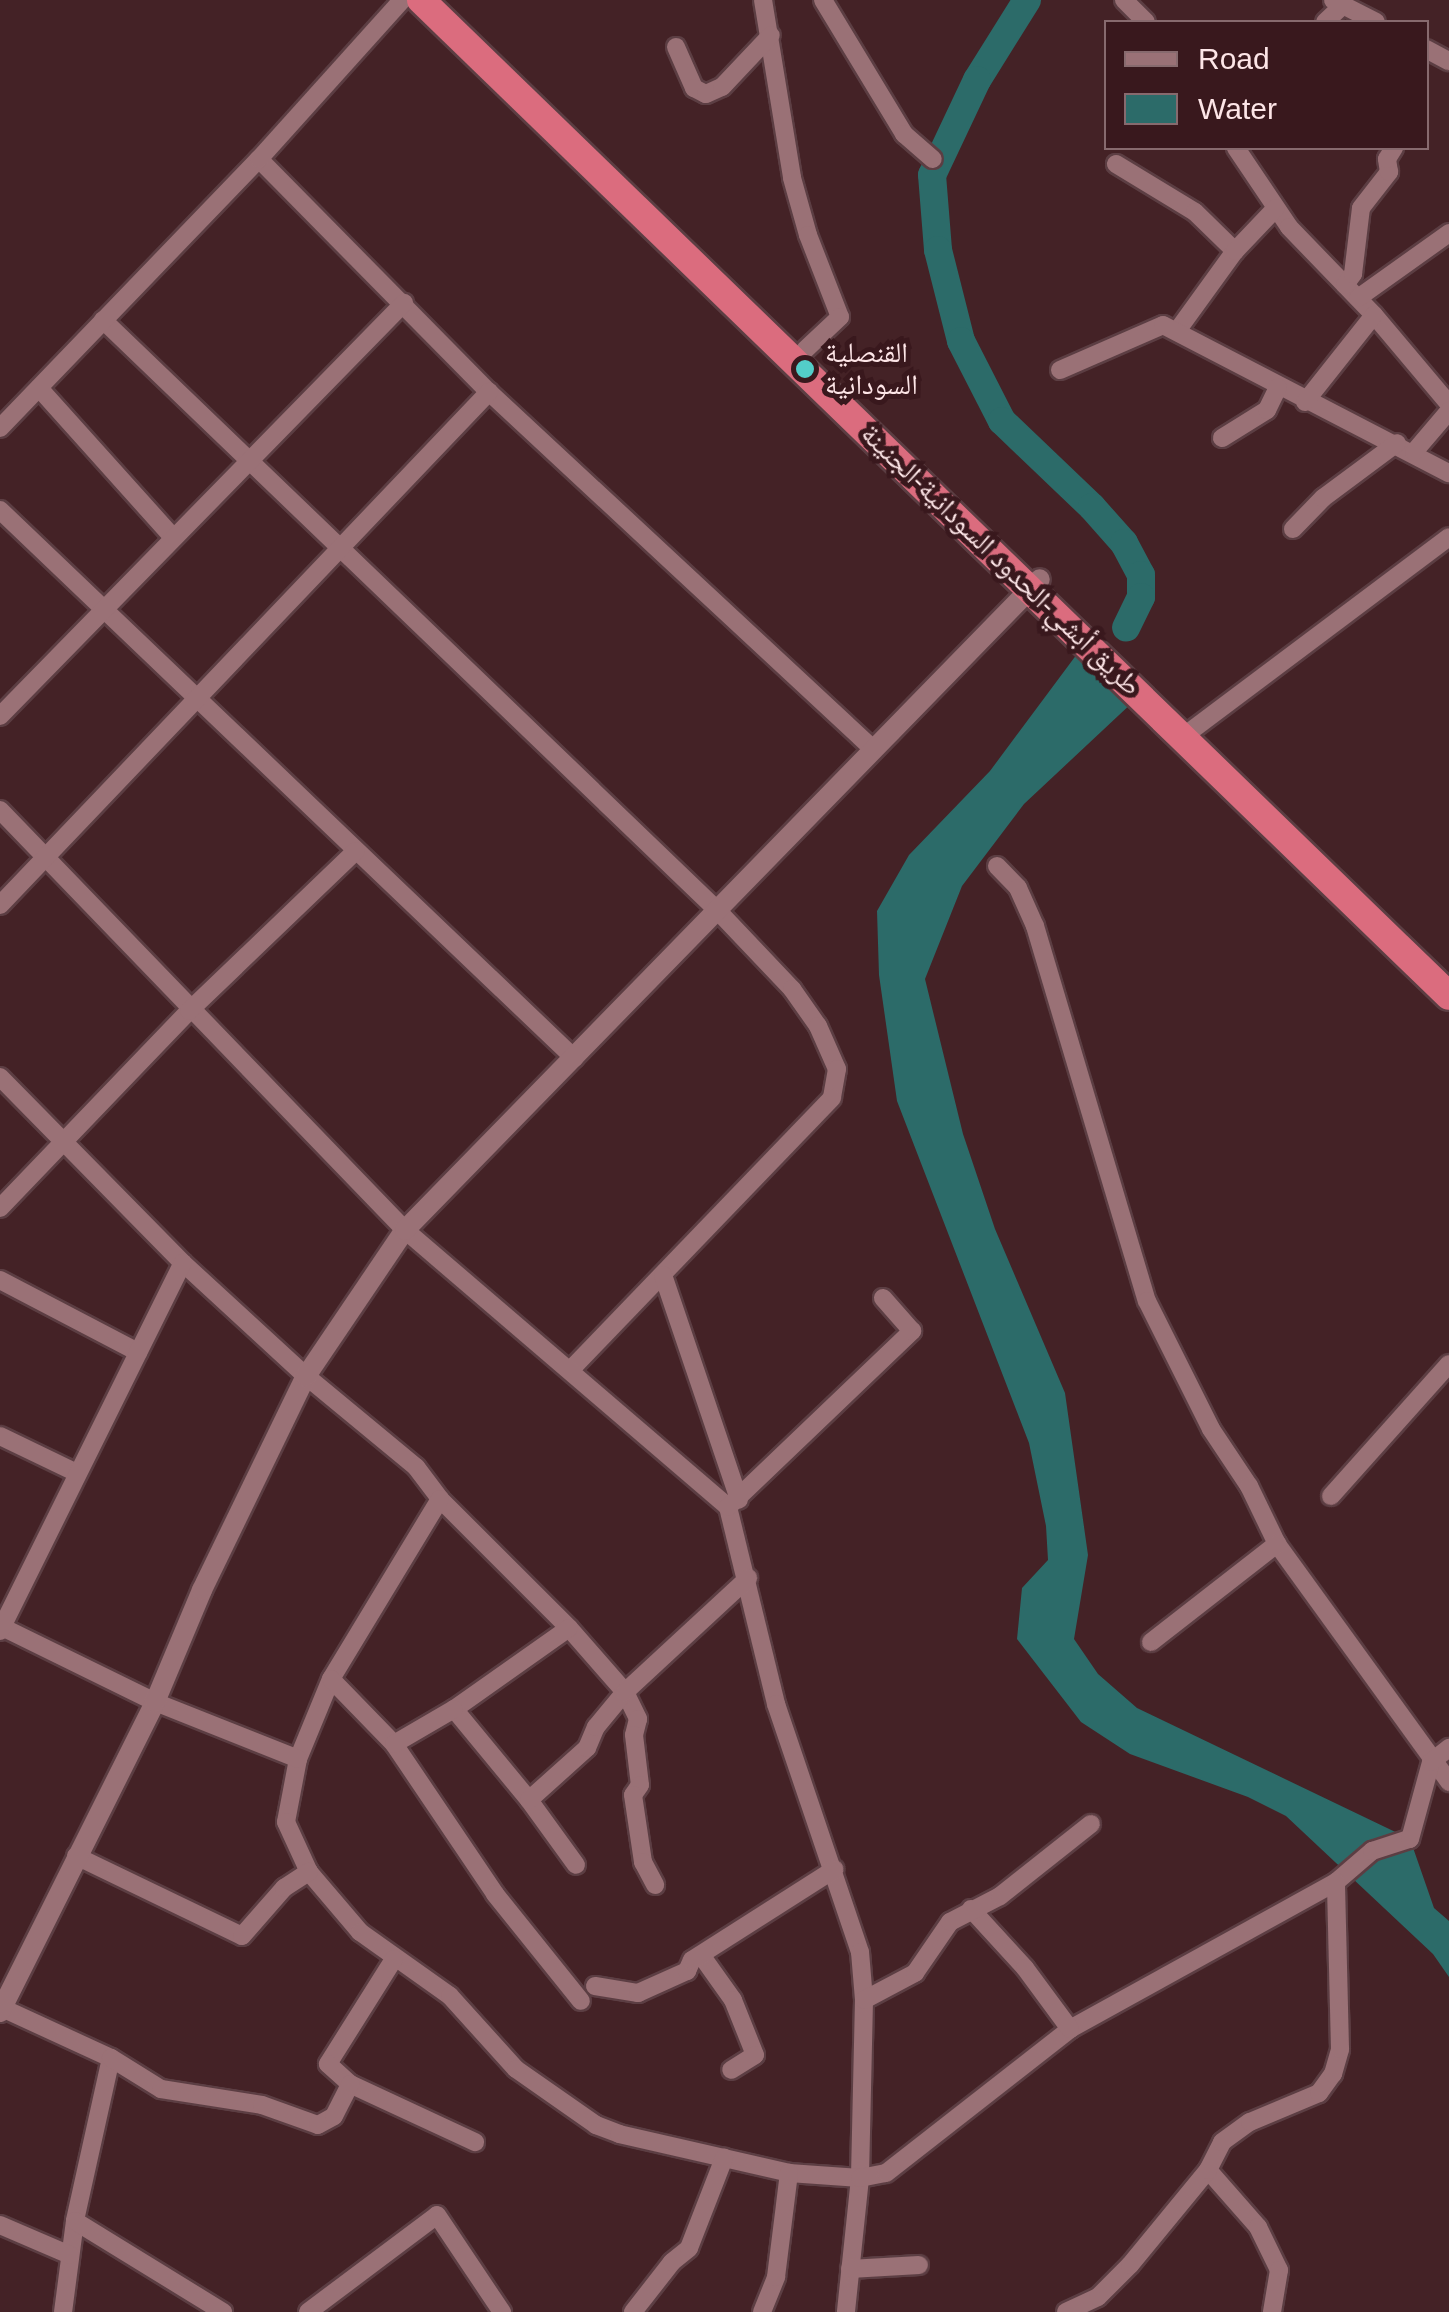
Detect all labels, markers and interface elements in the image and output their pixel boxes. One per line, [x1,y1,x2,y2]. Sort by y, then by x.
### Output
legend [1104,20,1429,150]
text: Road [1198,42,1270,75]
text: Water [1198,92,1277,125]
place label: القنصلية السودانية [825,336,918,402]
marker: القنصلية السودانية [794,358,816,380]
street label: طريق أبشي-الحدود السودانية-الجنينة [854,417,1148,703]

